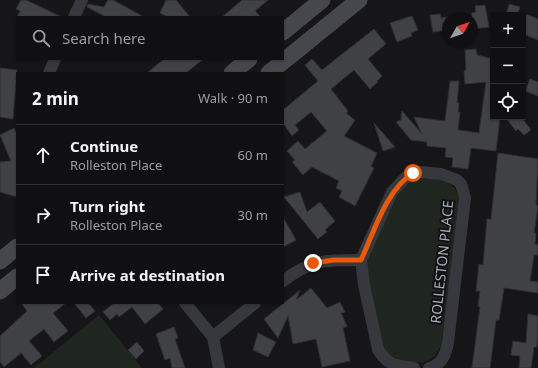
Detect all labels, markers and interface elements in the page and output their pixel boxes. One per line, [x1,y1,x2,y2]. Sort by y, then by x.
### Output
north arrow [442,12,478,48]
map controls [490,12,526,120]
button: + [490,12,526,48]
search box [16,16,284,60]
icon: search [30,27,52,49]
text: Search here [62,28,145,48]
button: − [490,48,526,84]
button: locate [490,84,526,120]
text: 2 min [32,87,79,110]
text: Walk · 90 m [198,89,268,107]
text: Continue [70,136,138,156]
icon: ahead [32,144,54,166]
text: 60 m [238,146,268,164]
text: Rolleston Place [70,156,162,174]
route start [404,164,422,182]
text: Turn right [70,196,145,216]
street label: ROLLESTON PLACE [426,199,457,324]
icon: right [32,204,54,226]
text: 30 m [238,206,268,224]
text: Rolleston Place [70,216,162,234]
route end [304,254,322,272]
icon: arrive [32,264,54,286]
text: Arrive at destination [70,265,225,285]

